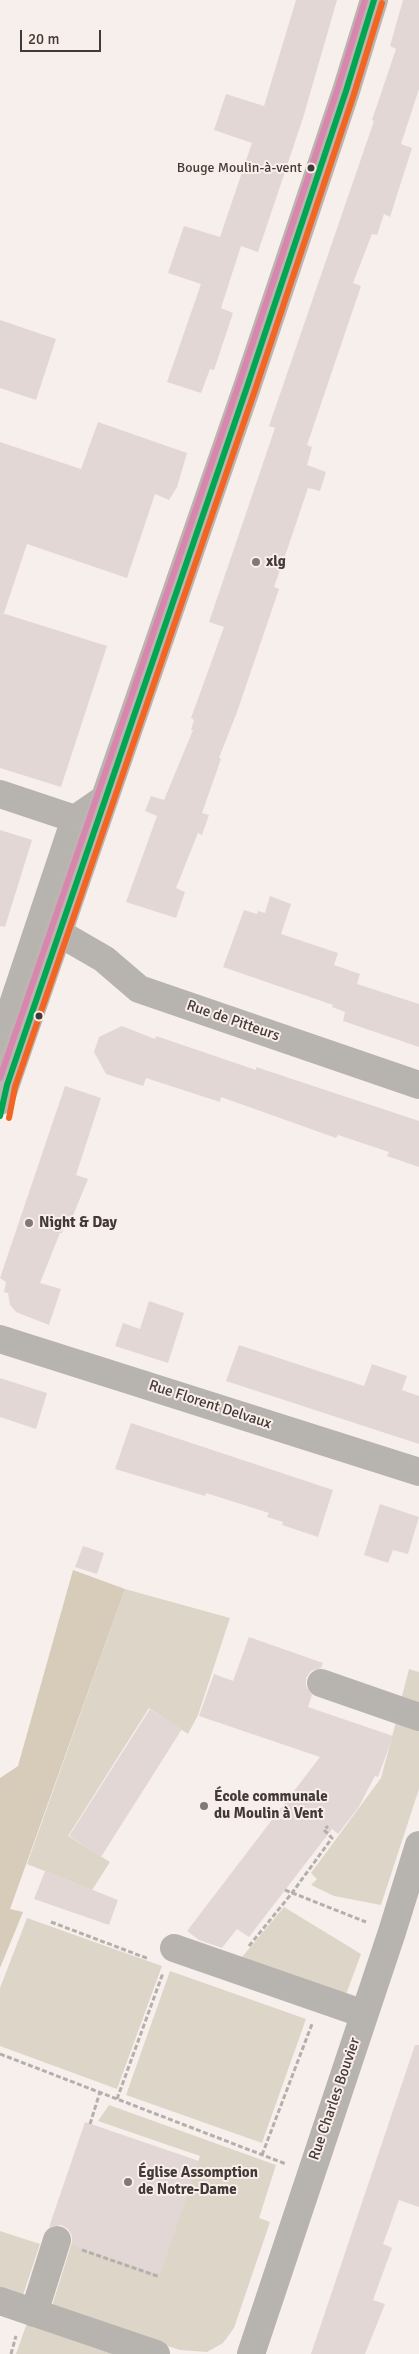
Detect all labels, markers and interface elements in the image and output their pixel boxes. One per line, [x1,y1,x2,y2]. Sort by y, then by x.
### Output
scale bar [22,20,104,52]
text: 20 m [28,30,59,48]
place label: Bouge Moulin-à-vent [177,160,302,176]
marker: Bouge Moulin-à-vent [306,163,316,173]
place label: xlg [266,553,286,571]
marker: xlg [250,556,262,568]
street label: Rue de Pitteurs [184,997,282,1045]
unlabelled marker [34,1011,44,1021]
place label: Night & Day [39,1214,117,1232]
marker: Night & Day [23,1217,35,1229]
street label: Rue Florent Delvaux [146,1377,274,1433]
place label: École communale du Moulin à Vent [214,1788,328,1823]
marker: École communale du Moulin à Vent [198,1800,210,1812]
street label: Rue Charles Bouvier [306,2035,364,2163]
place label: Église Assomption de Notre-Dame [138,2164,258,2199]
marker: Église Assomption de Notre-Dame [122,2176,134,2188]

